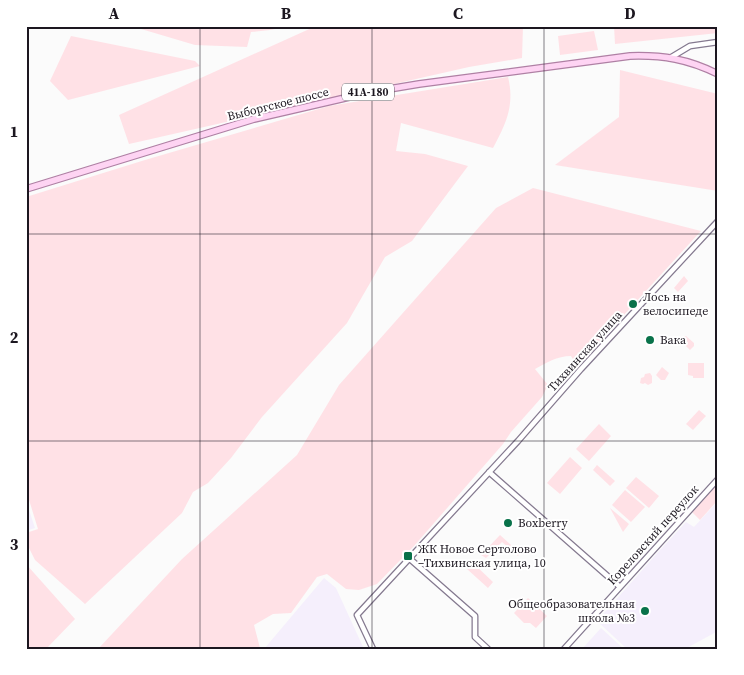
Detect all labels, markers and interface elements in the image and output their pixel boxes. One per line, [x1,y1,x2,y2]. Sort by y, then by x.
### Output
text: A [109,2,120,24]
text: B [281,2,292,24]
text: C [453,2,463,24]
text: D [624,2,636,24]
street label: Выборгское шоссе [226,84,330,124]
road number: 41А-180 [342,84,394,100]
text: 1 [10,120,18,142]
place label: Лось на велосипеде [643,289,708,319]
marker: Лось на велосипеде [627,298,639,310]
street label: Тихвинская улица [544,306,626,395]
text: 2 [10,326,19,348]
place label: Вака [660,332,687,348]
marker: Вака [644,334,656,346]
street label: Кореловский переулок [604,481,702,588]
place label: Boxberry [518,515,569,531]
marker: Boxberry [502,517,514,529]
text: 3 [10,533,19,555]
place label: ЖК Новое Сертолово –Тихвинская улица, 10 [418,541,546,571]
marker: ЖК Новое Сертолово –Тихвинская улица, 10 [402,550,414,562]
place label: Общеобразовательная школа №3 [508,596,635,626]
marker: Общеобразовательная школа №3 [639,605,651,617]

